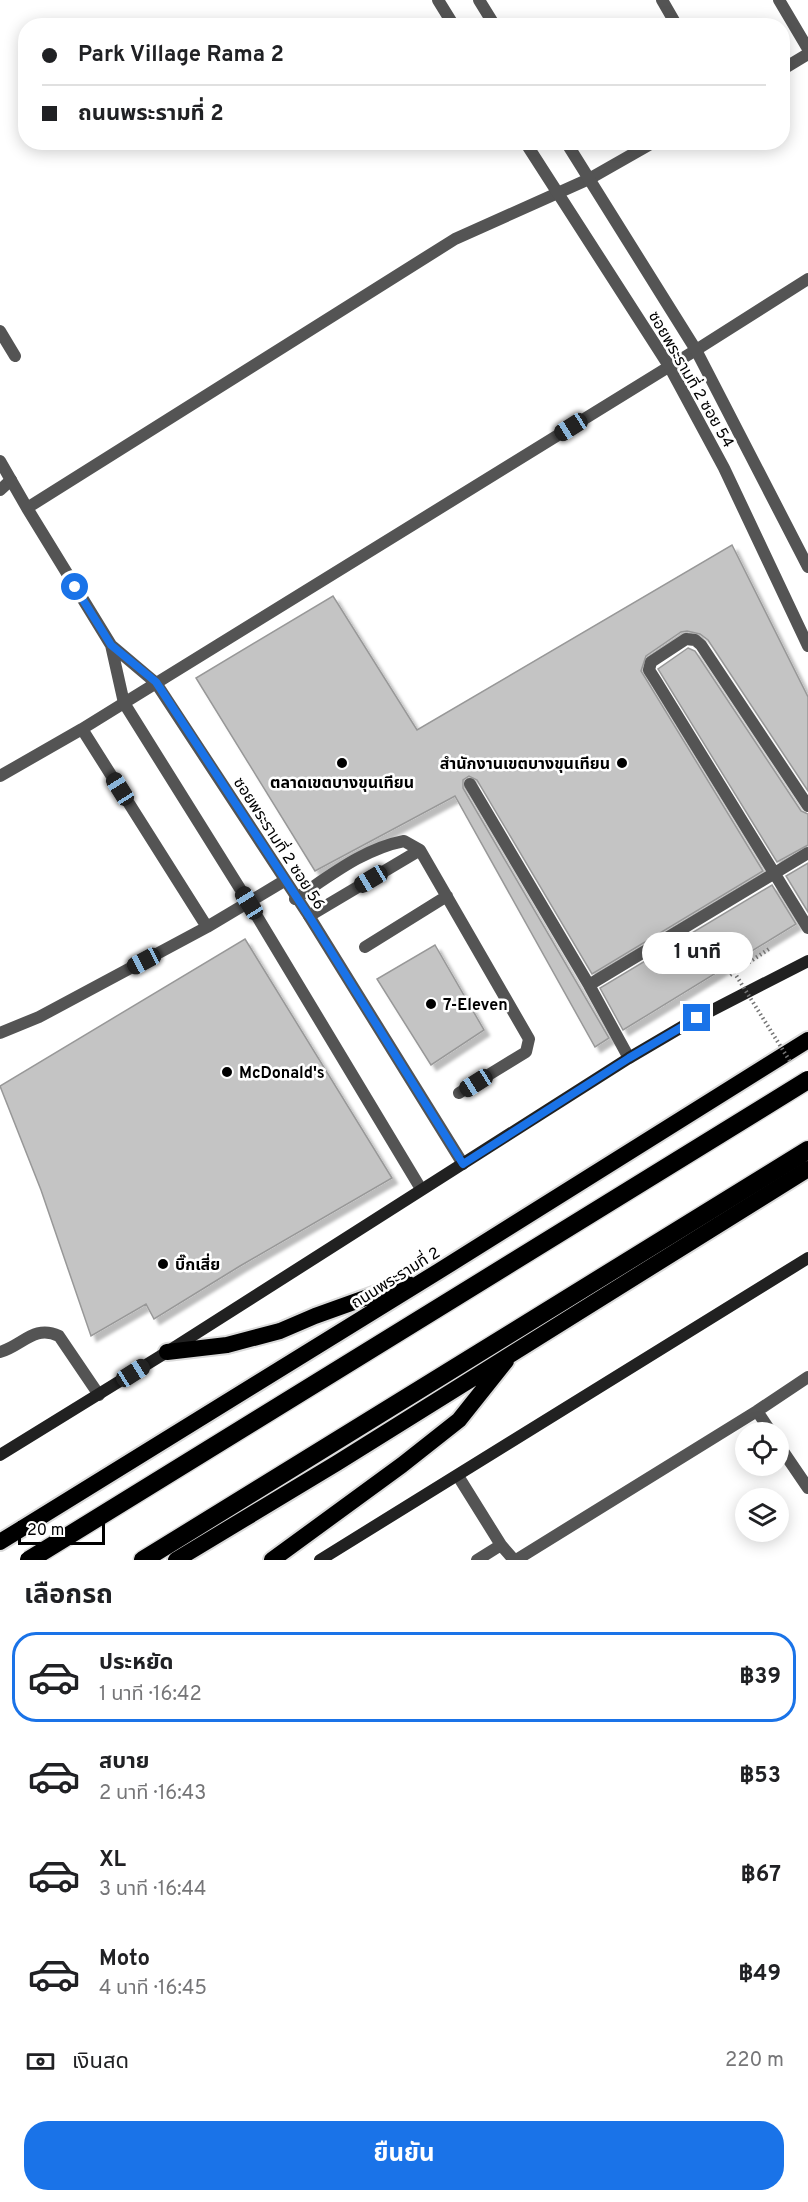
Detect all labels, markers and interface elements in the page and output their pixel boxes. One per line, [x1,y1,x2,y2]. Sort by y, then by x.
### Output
text: Park Village Rama 2 [78,42,284,69]
text: ถนนพระรามที่ 2 [78,101,224,128]
street label: ซอยพระรามที่ 2 ซอย 54 [643,307,740,452]
car [551,410,591,444]
route start [61,573,88,600]
place label: สำนักงานเขตบางขุนเทียน [440,755,610,775]
marker: ตลาดเขตบางขุนเทียน [335,756,349,770]
marker: สำนักงานเขตบางขุนเทียน [615,756,629,770]
car [103,769,137,809]
street label: ซอยพระรามที่ 2 ซอย 56 [228,772,331,914]
place label: ตลาดเขตบางขุนเทียน [270,774,414,794]
car [351,862,391,896]
car [232,883,266,923]
callout: 1 นาที [642,931,752,973]
text: 1 นาที [674,940,721,966]
car [124,945,164,977]
place label: 7-Eleven [443,996,508,1016]
marker: 7-Eleven [424,997,438,1011]
route end [683,1004,710,1031]
place label: McDonald's [239,1064,325,1084]
marker: McDonald's [220,1065,234,1079]
car [456,1066,496,1100]
street label: ถนนพระรามที่ 2 [346,1241,444,1314]
place label: บิ๊กเสี่ย [175,1253,220,1276]
marker: บิ๊กเสี่ย [156,1257,170,1271]
car [113,1356,153,1390]
map controls [735,1422,789,1542]
button: locate [735,1422,789,1476]
button: layers [735,1488,789,1542]
scale bar [18,1518,105,1546]
text: 20 m [27,1521,64,1541]
text: เลือกรถ [24,1579,113,1613]
icon: car [27,1650,81,1704]
text: ประหยัด [99,1650,174,1677]
text: ฿39 [739,1664,781,1691]
text: 1 นาที · 16:42 [99,1682,202,1708]
icon: car [27,1749,81,1803]
text: สบาย [99,1749,149,1776]
text: ฿53 [739,1763,781,1790]
text: 2 นาที · 16:43 [99,1781,206,1807]
text: XL [99,1847,126,1874]
icon: car [27,1848,81,1902]
text: ฿67 [740,1862,781,1889]
text: 3 นาที · 16:44 [99,1877,206,1903]
text: Moto [99,1946,150,1973]
icon: car [27,1947,81,2001]
text: ฿49 [738,1961,781,1988]
text: 4 นาที · 16:45 [99,1976,207,2002]
icon: cash [24,2045,57,2078]
text: 220 m [725,2048,784,2074]
text: เงินสด [72,2049,129,2076]
button: ยืนยัน [24,2121,784,2190]

